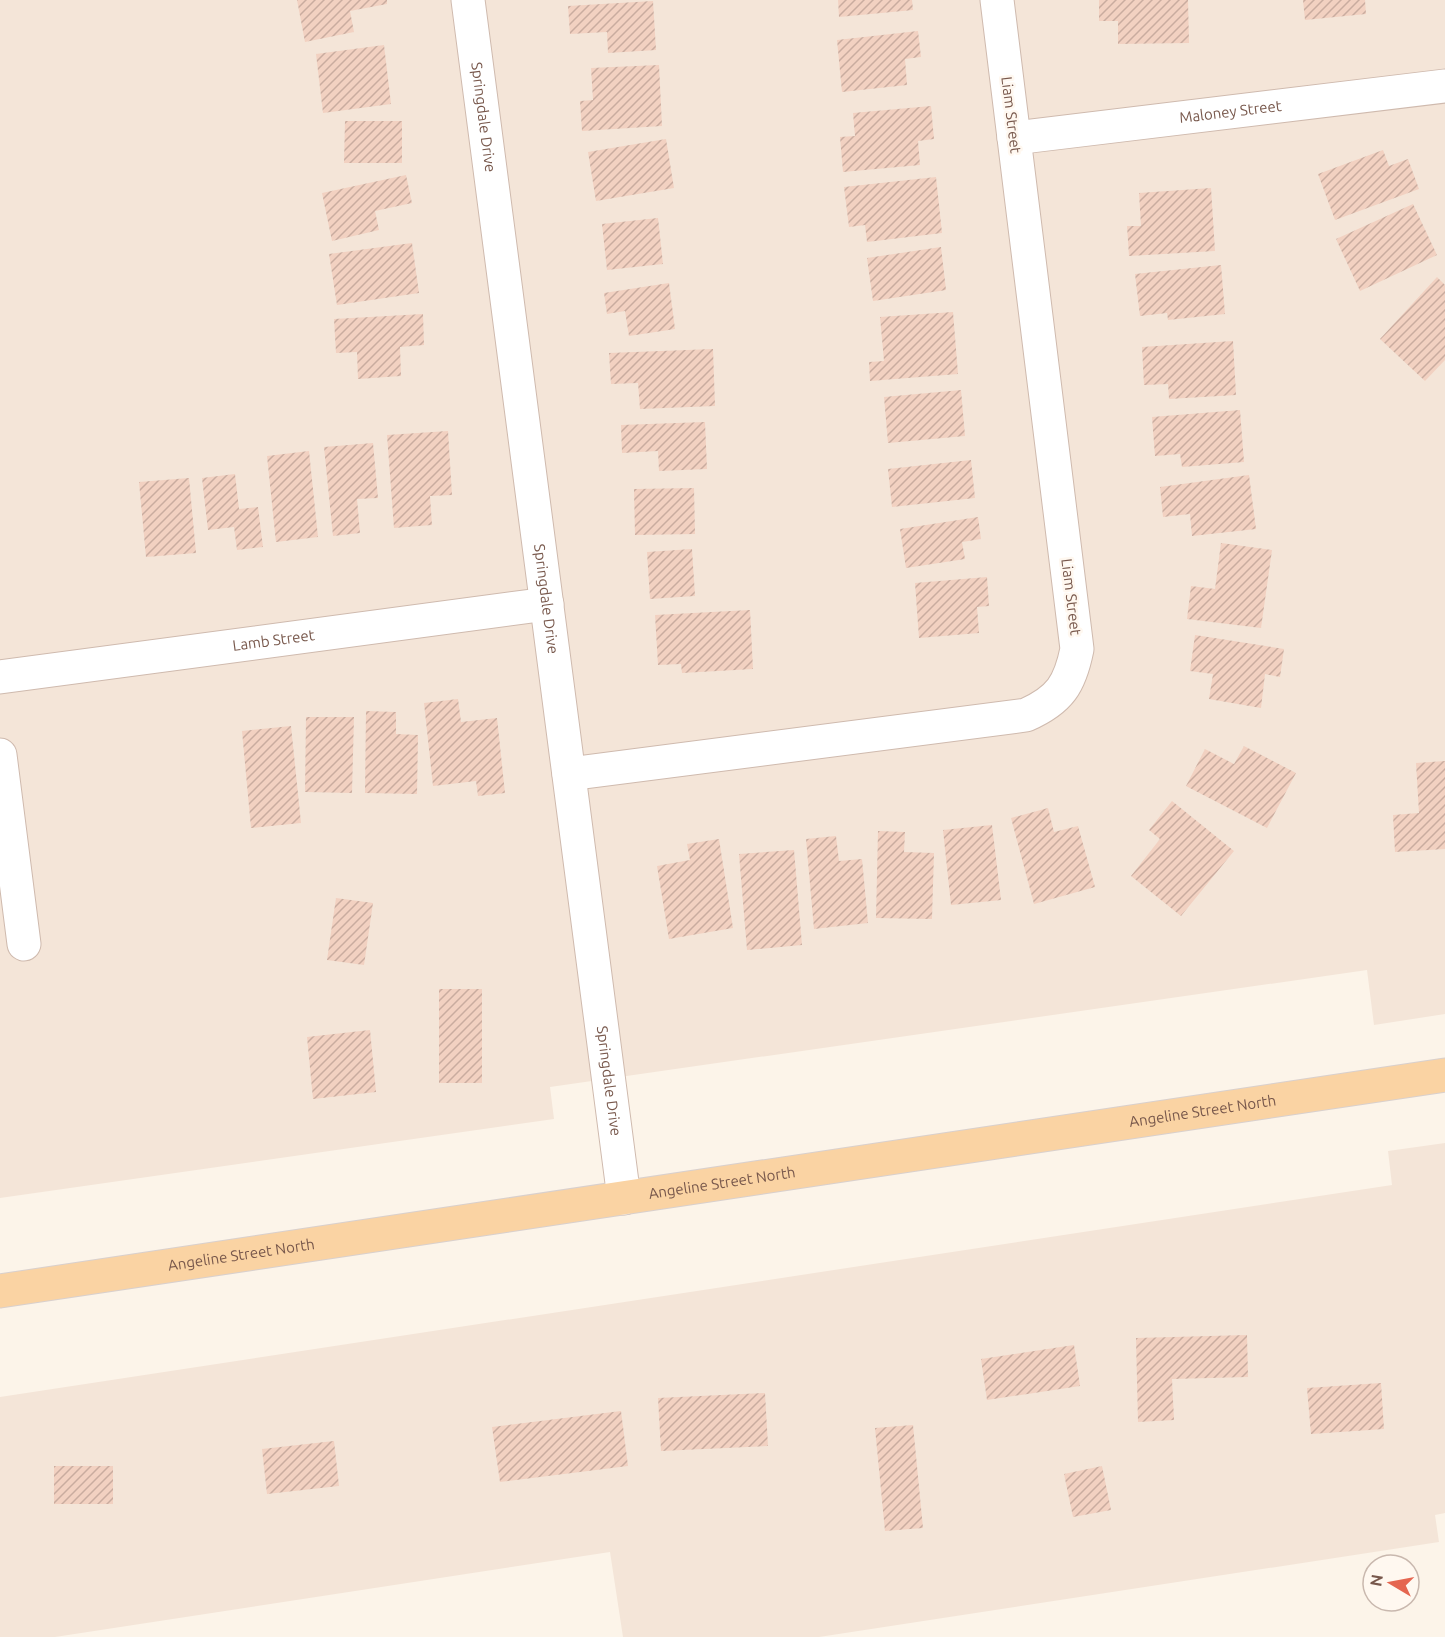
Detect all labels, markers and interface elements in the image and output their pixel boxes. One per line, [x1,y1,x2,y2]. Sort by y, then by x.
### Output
street label: Springdale Drive [468,61,499,173]
street label: Liam Street [998,76,1025,154]
street label: Maloney Street [1178,97,1283,126]
street label: Springdale Drive [531,543,562,655]
street label: Liam Street [1058,558,1085,636]
street label: Lamb Street [232,626,316,654]
street label: Springdale Drive [594,1025,625,1137]
street label: Angeline Street North [1128,1091,1277,1130]
street label: Angeline Street North [647,1163,796,1202]
street label: Angeline Street North [167,1235,316,1274]
north arrow [1361,1553,1421,1613]
text: N [1366,1573,1386,1588]

